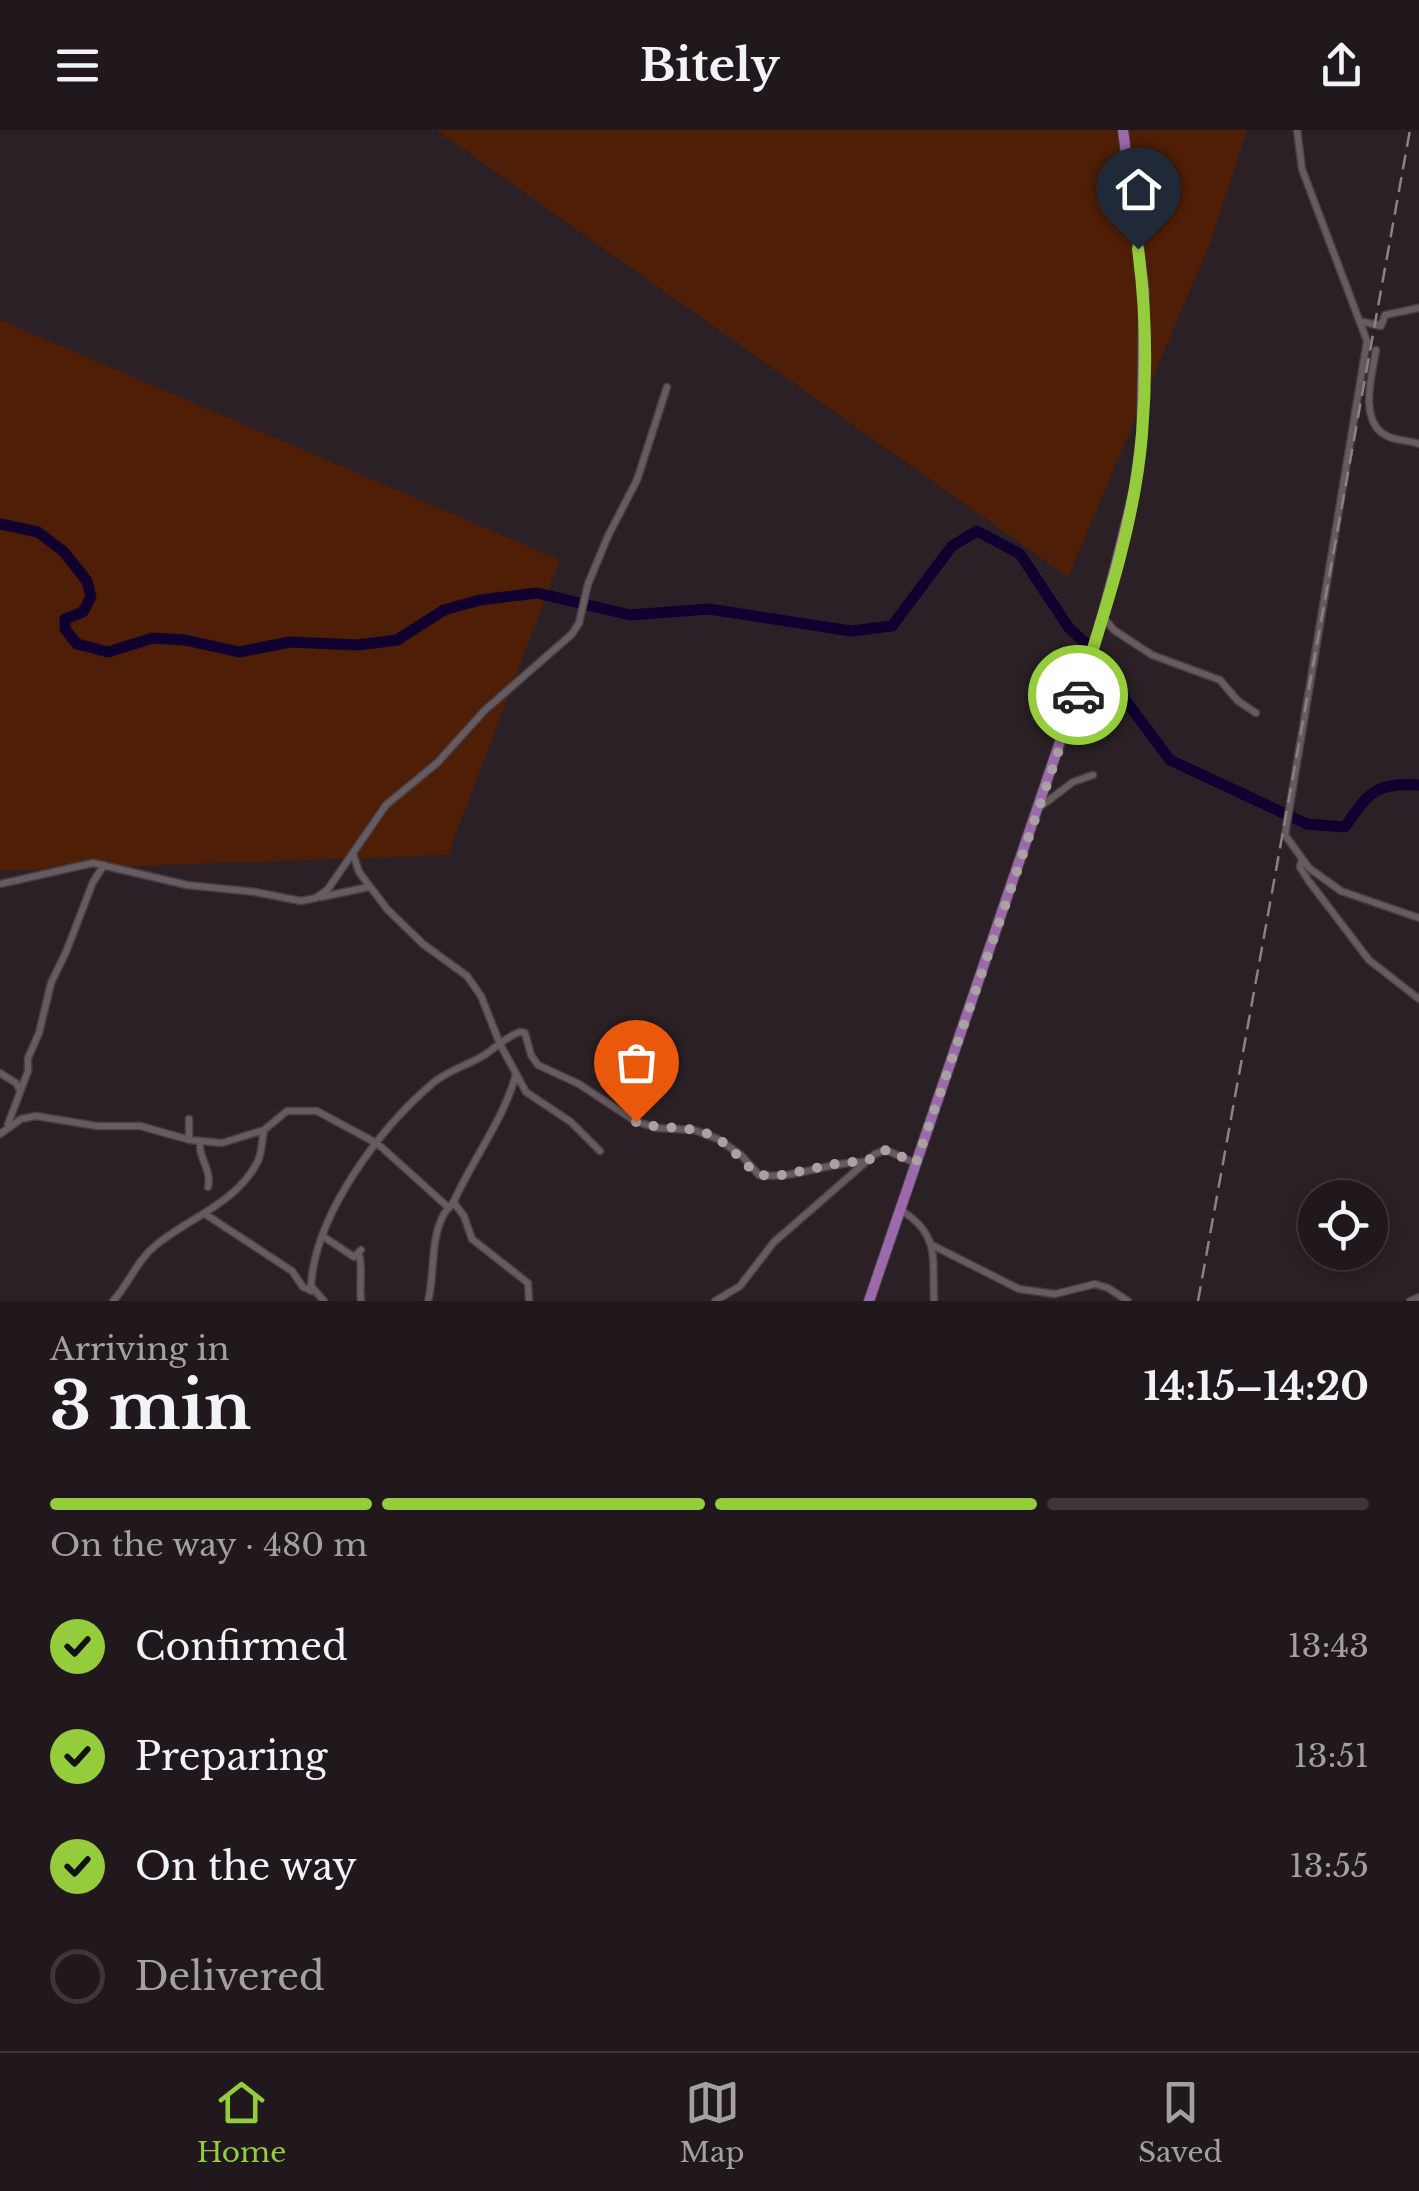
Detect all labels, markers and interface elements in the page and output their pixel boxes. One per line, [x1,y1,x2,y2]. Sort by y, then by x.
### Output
text: Bitely [639,37,780,93]
icon: menu [50,38,105,93]
icon: share [1314,38,1369,93]
pin [1096,147,1181,250]
icon: home [1111,162,1166,217]
courier [1028,645,1128,745]
icon: car [1051,668,1106,723]
pin [594,1020,679,1123]
icon: bag [609,1035,664,1090]
map controls [1298,1180,1388,1270]
button: locate [1298,1180,1388,1270]
text: Arriving in [50,1329,229,1369]
text: 14:15–14:20 [1143,1363,1369,1410]
text: 3 min [50,1366,251,1447]
text: On the way · 480 m [50,1525,368,1565]
icon: check [50,1619,105,1674]
text: Confirmed [135,1623,348,1670]
text: 13:43 [1287,1626,1369,1666]
icon: check [50,1729,105,1784]
text: Preparing [135,1733,327,1780]
text: 13:51 [1293,1736,1369,1776]
icon: check [50,1839,105,1894]
text: On the way [135,1843,357,1890]
text: 13:55 [1290,1846,1369,1886]
text: Delivered [135,1953,325,2000]
tab: Home [197,2075,286,2170]
tab: Map [680,2075,745,2170]
tab: Saved [1138,2075,1222,2170]

